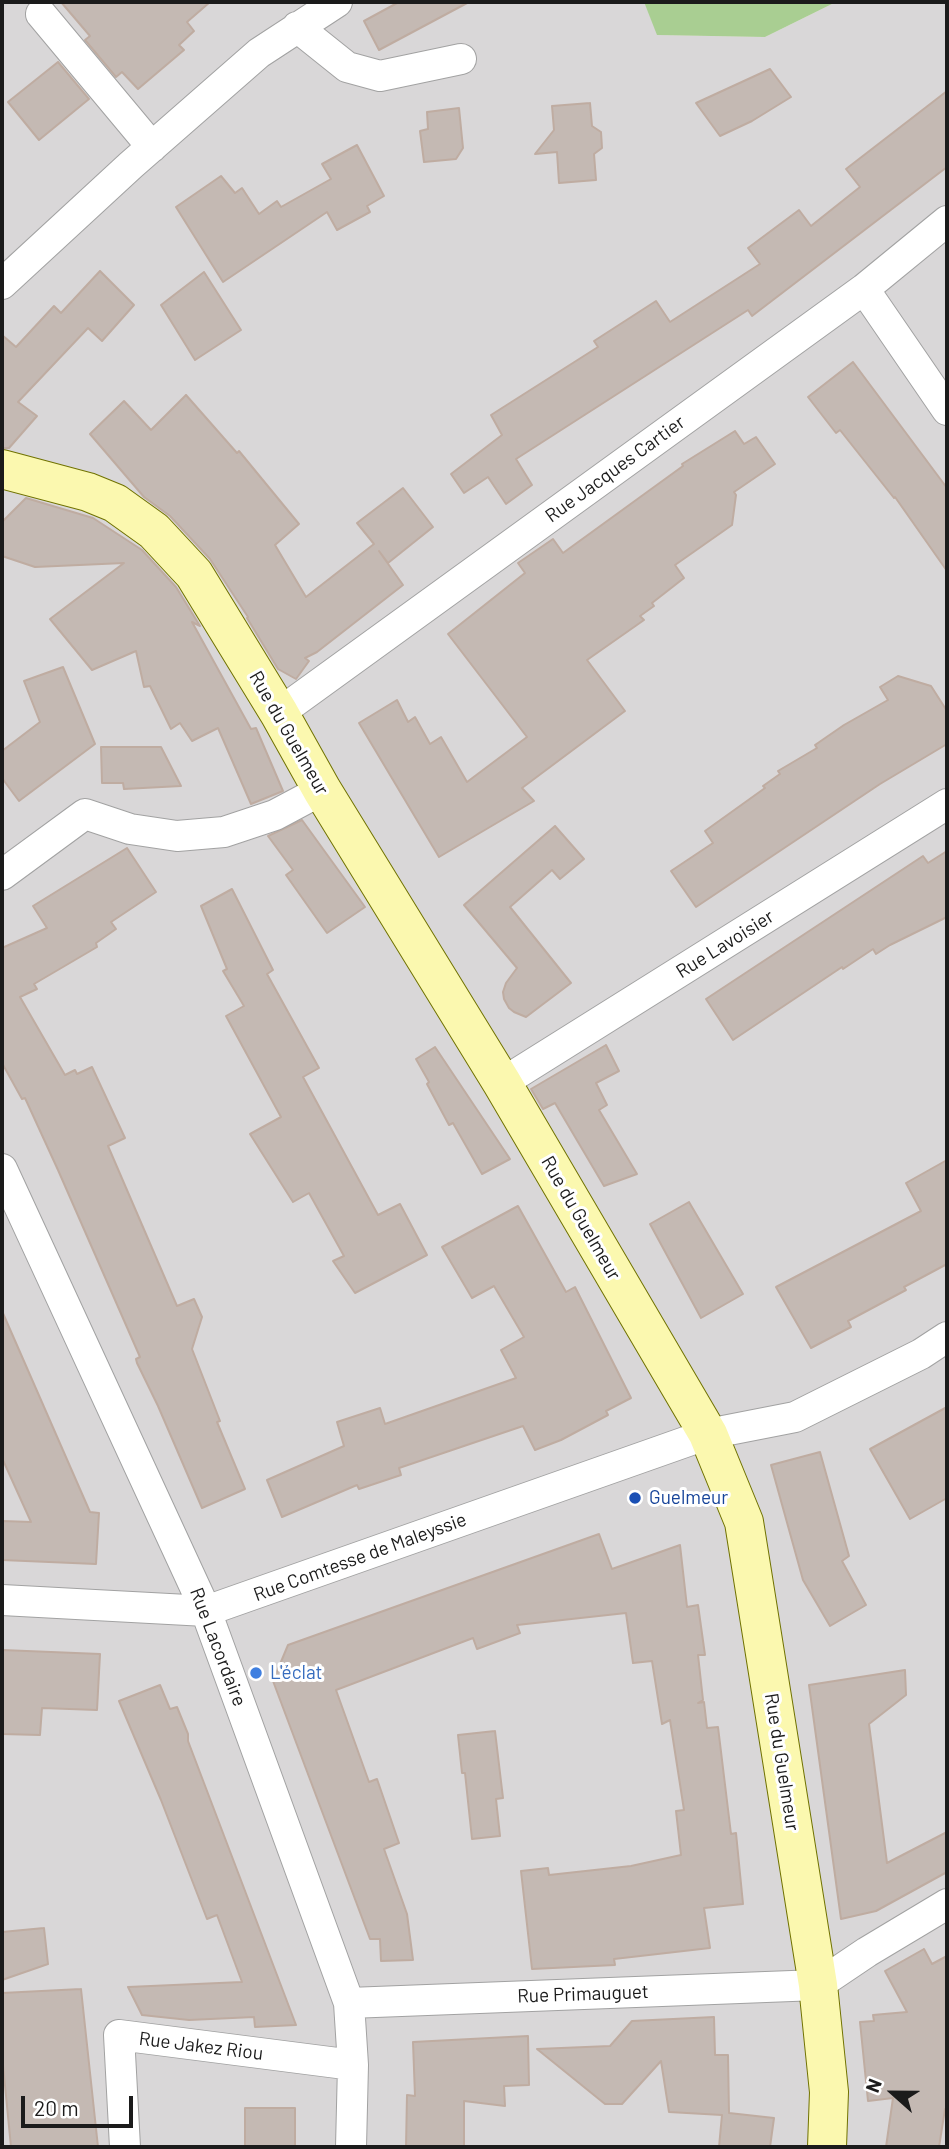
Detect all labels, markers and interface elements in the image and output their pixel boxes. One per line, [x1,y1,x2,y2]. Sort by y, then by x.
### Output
street label: Rue Jacques Cartier [541,411,689,527]
street label: Rue du Guelmeur [244,667,334,799]
street label: Rue Lavoisier [672,905,778,983]
street label: Rue du Guelmeur [536,1152,626,1284]
place label: Guelmeur [649,1487,728,1509]
marker: Guelmeur [627,1490,643,1506]
street label: Rue Comtesse de Maleyssie [250,1508,470,1606]
street label: Rue Lacordaire [185,1585,251,1709]
place label: L'éclat [270,1662,322,1684]
marker: L'éclat [248,1665,264,1681]
street label: Rue du Guelmeur [760,1691,804,1833]
street label: Rue Primauguet [517,1980,649,2008]
street label: Rue Jakez Riou [138,2027,264,2065]
north arrow [858,2058,928,2128]
text: N [860,2075,886,2095]
scale bar [24,2082,136,2126]
text: 20 m [34,2095,79,2120]

